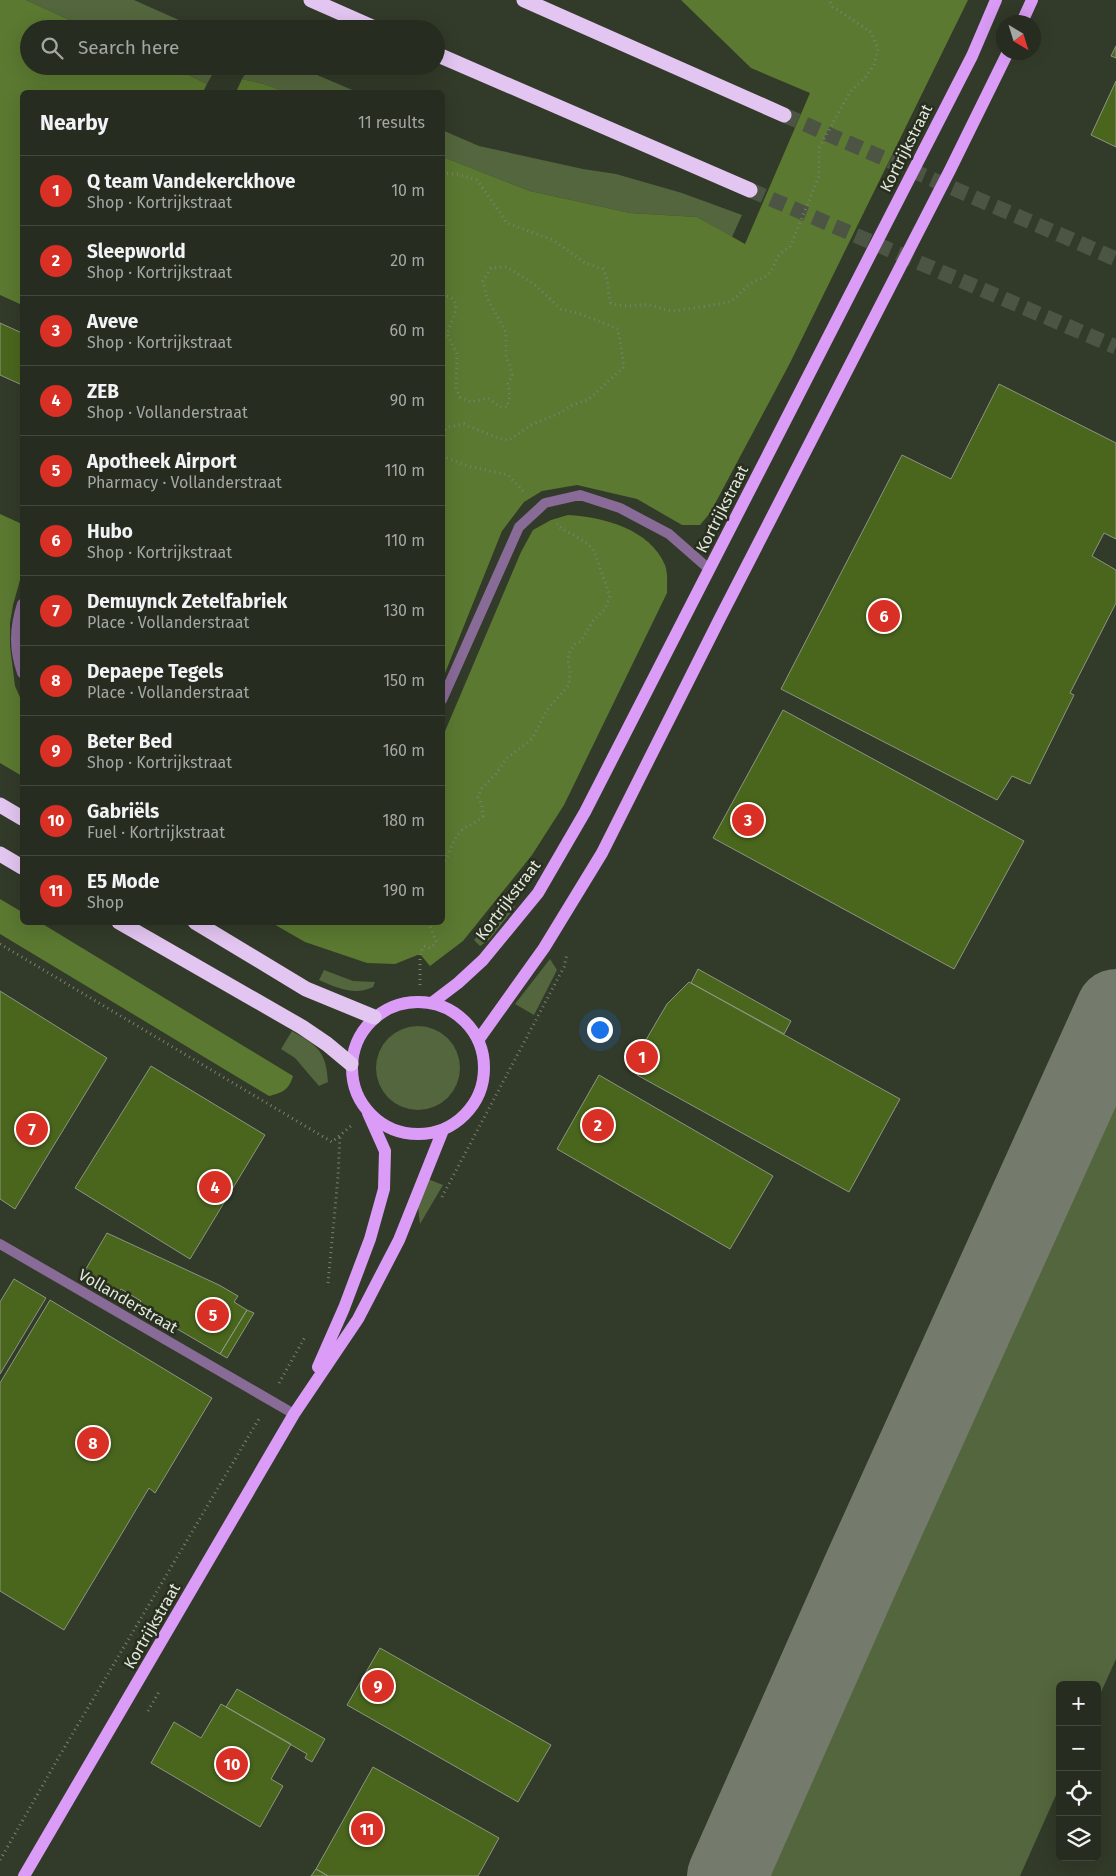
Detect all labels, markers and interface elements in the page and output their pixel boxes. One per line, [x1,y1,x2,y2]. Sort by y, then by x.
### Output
north arrow [996,15,1041,60]
search box [20,20,445,75]
icon: search [38,34,66,62]
text: Search here [78,36,179,59]
street label: Kortrijkstraat [876,101,936,195]
text: Nearby [40,110,108,136]
text: 11 results [358,113,425,132]
text: Q team Vandekerckhove [87,170,296,193]
text: 1 [52,181,60,200]
text: 10 m [391,181,425,200]
text: Shop · Kortrijkstraat [87,193,232,212]
text: Sleepworld [87,240,186,263]
text: 2 [52,251,60,270]
text: 20 m [390,251,425,270]
text: Shop · Kortrijkstraat [87,263,232,282]
text: Aveve [87,310,138,333]
text: 3 [52,321,60,340]
text: 60 m [390,321,425,340]
text: Shop · Kortrijkstraat [87,333,232,352]
text: ZEB [87,380,119,403]
text: 4 [51,391,61,410]
text: 90 m [390,391,425,410]
text: Shop · Vollanderstraat [87,403,248,422]
text: Apotheek Airport [87,450,237,473]
text: 5 [52,461,60,480]
text: 110 m [384,461,425,480]
street label: Kortrijkstraat [692,462,752,556]
text: Pharmacy · Vollanderstraat [87,473,282,492]
text: Hubo [87,520,133,543]
text: 6 [51,531,61,550]
text: 110 m [384,531,425,550]
text: Shop · Kortrijkstraat [87,543,232,562]
text: Demuynck Zetelfabriek [87,590,287,613]
pin: 6 [868,597,900,635]
text: 7 [52,601,60,620]
text: 130 m [383,601,425,620]
text: Place · Vollanderstraat [87,613,249,632]
text: Depaepe Tegels [87,660,223,683]
text: 8 [51,671,61,690]
text: 150 m [383,671,425,690]
text: Place · Vollanderstraat [87,683,249,702]
text: Beter Bed [87,730,172,753]
text: 9 [52,741,60,760]
text: 160 m [383,741,425,760]
text: Shop · Kortrijkstraat [87,753,232,772]
text: Gabriëls [87,800,159,823]
pin: 3 [732,801,764,839]
text: 10 [48,811,64,830]
text: 180 m [382,811,425,830]
text: Fuel · Kortrijkstraat [87,823,225,842]
street label: Kortrijkstraat [472,856,545,944]
text: E5 Mode [87,870,160,893]
text: 11 [49,881,63,900]
text: 190 m [383,881,425,900]
text: Shop [87,893,124,912]
your location [587,1017,613,1043]
pin: 1 [626,1038,658,1076]
pin: 2 [582,1106,614,1144]
pin: 7 [16,1110,48,1148]
pin: 4 [199,1168,231,1206]
street label: Vollanderstraat [75,1265,181,1337]
pin: 5 [197,1296,229,1334]
pin: 8 [77,1424,109,1462]
street label: Kortrijkstraat [120,1580,184,1672]
pin: 9 [362,1667,394,1705]
map controls [1056,1681,1101,1861]
button: + [1056,1681,1101,1726]
button: − [1056,1726,1101,1771]
pin: 10 [216,1745,248,1783]
button: locate [1056,1771,1101,1816]
pin: 11 [351,1810,383,1848]
button: layers [1056,1816,1101,1861]

